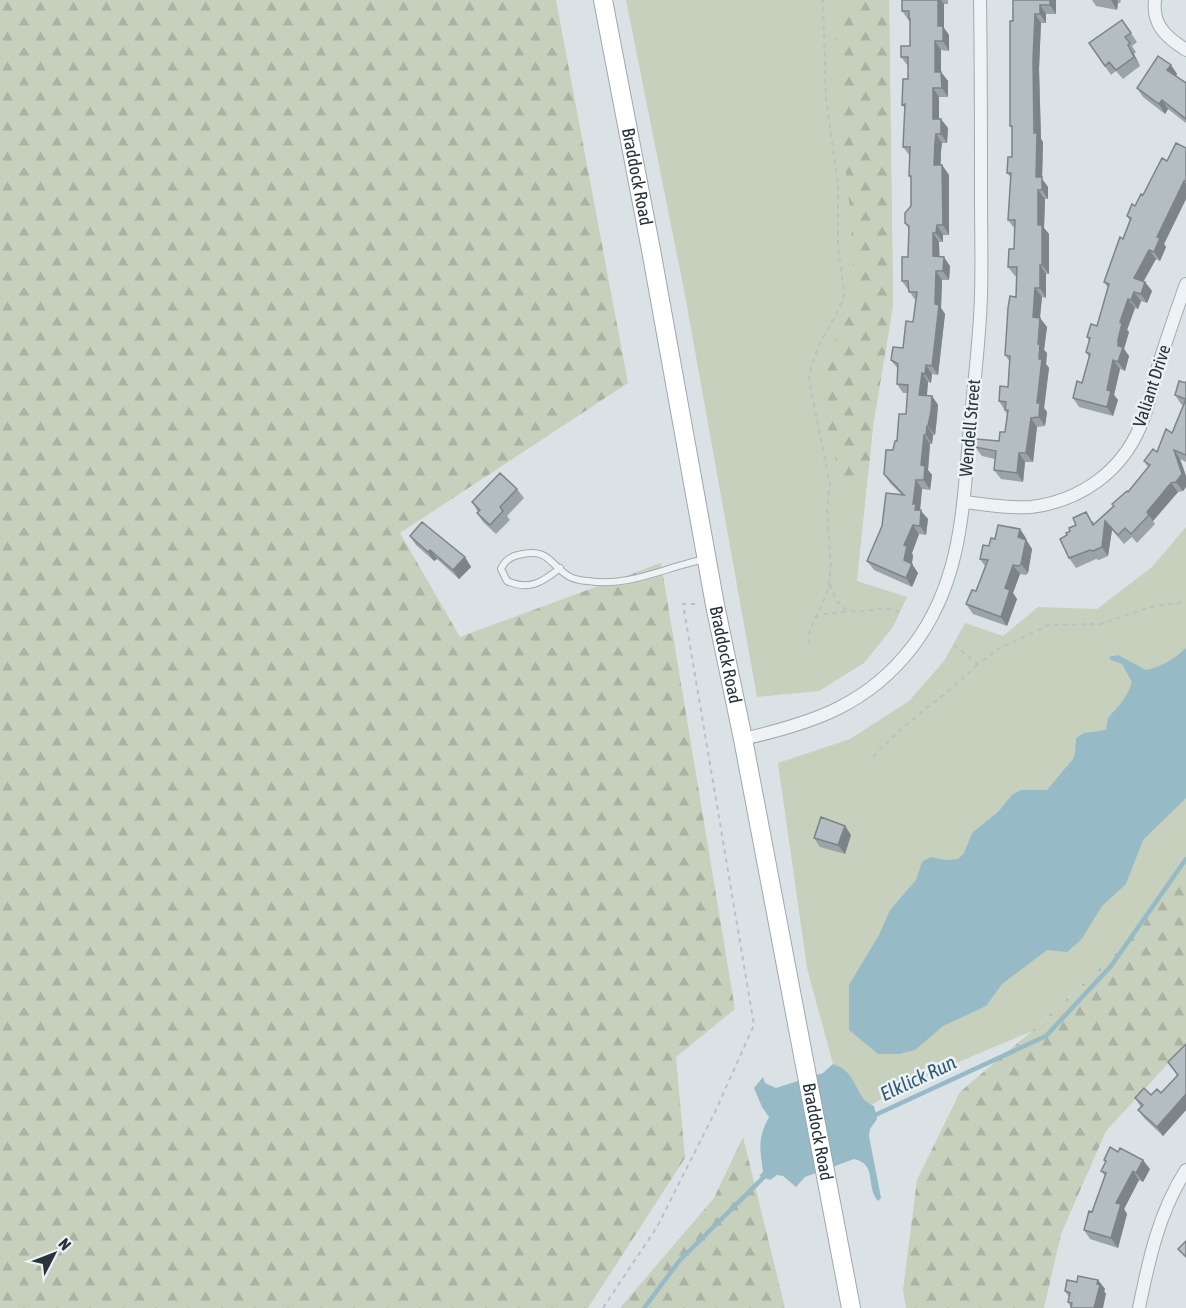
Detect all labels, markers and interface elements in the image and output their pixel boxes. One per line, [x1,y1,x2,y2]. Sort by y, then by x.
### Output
street label: Braddock Road [618,126,657,227]
street label: Valiant Drive [1128,342,1175,430]
street label: Wendell Street [955,378,984,477]
street label: Braddock Road [705,604,746,705]
water label: Elklick Run [876,1050,960,1105]
street label: Braddock Road [799,1081,838,1182]
north arrow [24,1224,84,1284]
text: N [55,1234,75,1253]

